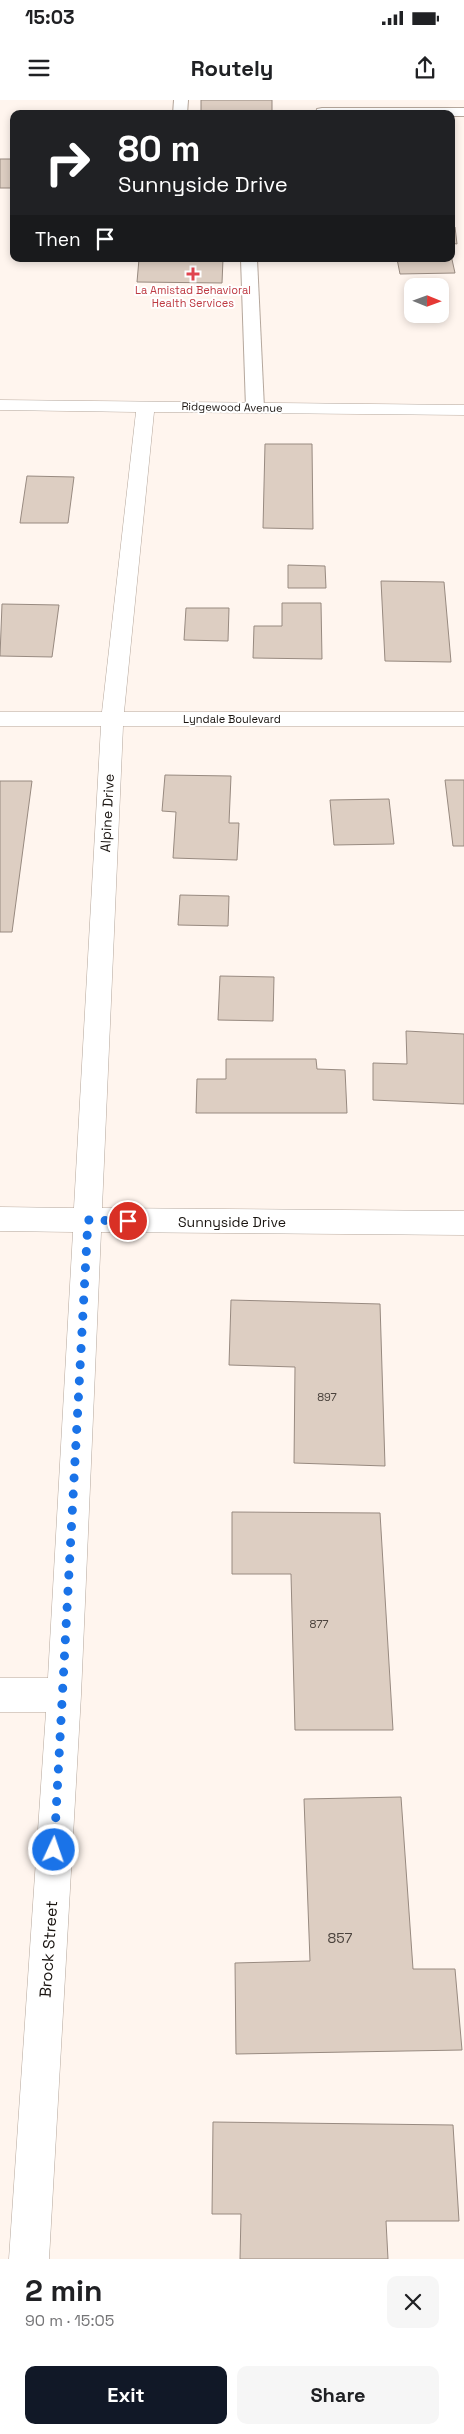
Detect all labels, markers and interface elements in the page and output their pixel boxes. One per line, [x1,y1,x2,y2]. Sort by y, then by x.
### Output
text: 15:03 [25,5,75,30]
icon: menu [25,54,53,82]
text: Routely [191,54,273,82]
icon: share [411,54,439,82]
text: 80 m [118,127,200,171]
icon: right [35,130,100,195]
text: Sunnyside Drive [118,170,288,198]
icon: arrive [91,225,119,253]
text: Then [35,227,81,252]
marker: La Amistad Behavioral Health Services [186,267,200,281]
north arrow [404,278,449,322]
map controls [404,278,449,323]
place label: La Amistad Behavioral Health Services [135,283,251,310]
street label: Ridgewood Avenue [181,399,283,415]
street label: Lyndale Boulevard [183,712,281,726]
street label: Alpine Drive [96,773,118,853]
pin [107,1200,149,1242]
icon: arrive [114,1207,142,1235]
street label: Sunnyside Drive [178,1213,286,1231]
house number: 897 [317,1390,337,1404]
house number: 877 [309,1617,329,1631]
position arrow [27,1823,79,1875]
street label: Brock Street [35,1900,62,1998]
house number: 857 [328,1929,353,1947]
text: 2 min [25,2271,103,2310]
button: close [387,2276,439,2328]
text: 90 m · 15:05 [25,2310,114,2331]
button: Exit [25,2366,227,2424]
button: Share [237,2366,439,2424]

